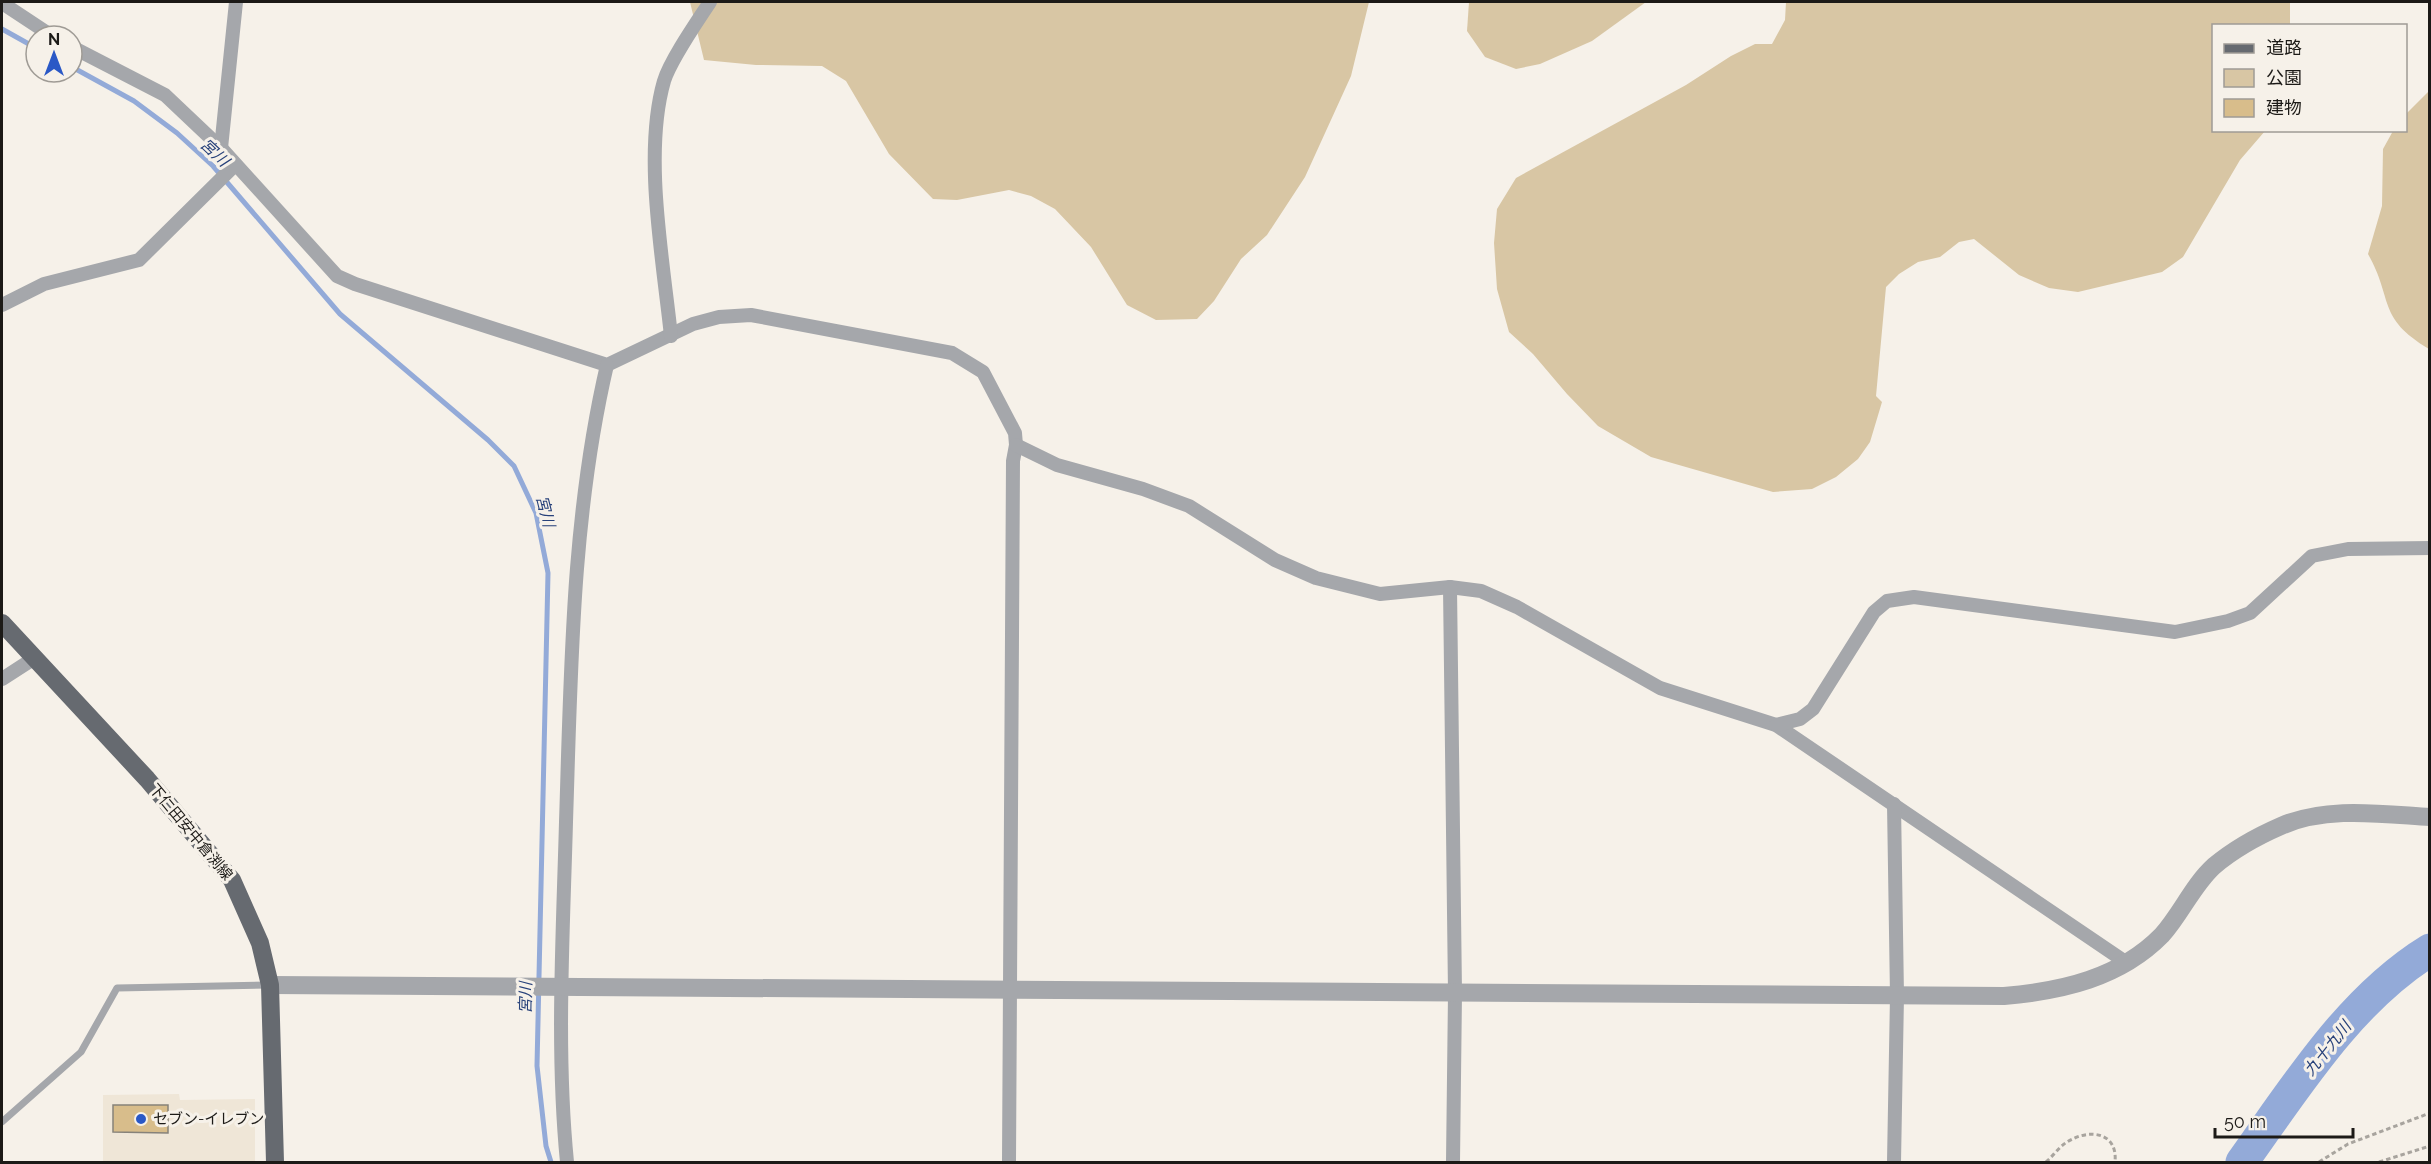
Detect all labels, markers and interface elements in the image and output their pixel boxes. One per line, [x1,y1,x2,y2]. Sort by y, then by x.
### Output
north arrow [24,24,84,84]
legend [2212,24,2407,132]
text: N [48,30,60,49]
text: 道路 [2266,37,2302,58]
text: 公園 [2266,67,2302,88]
text: 建物 [2266,97,2302,118]
water label: 宮川 [196,135,234,172]
water label: 宮川 [532,493,559,531]
street label: 下仁田安中倉渕線 [146,780,236,884]
water label: 宮川 [516,980,535,1014]
water label: 九十九川 [2300,1016,2356,1079]
scale bar [2215,1101,2353,1139]
place label: セブン-イレブン [153,1110,264,1128]
text: 50 m [2224,1111,2266,1132]
marker: セブン-イレブン [134,1112,148,1126]

